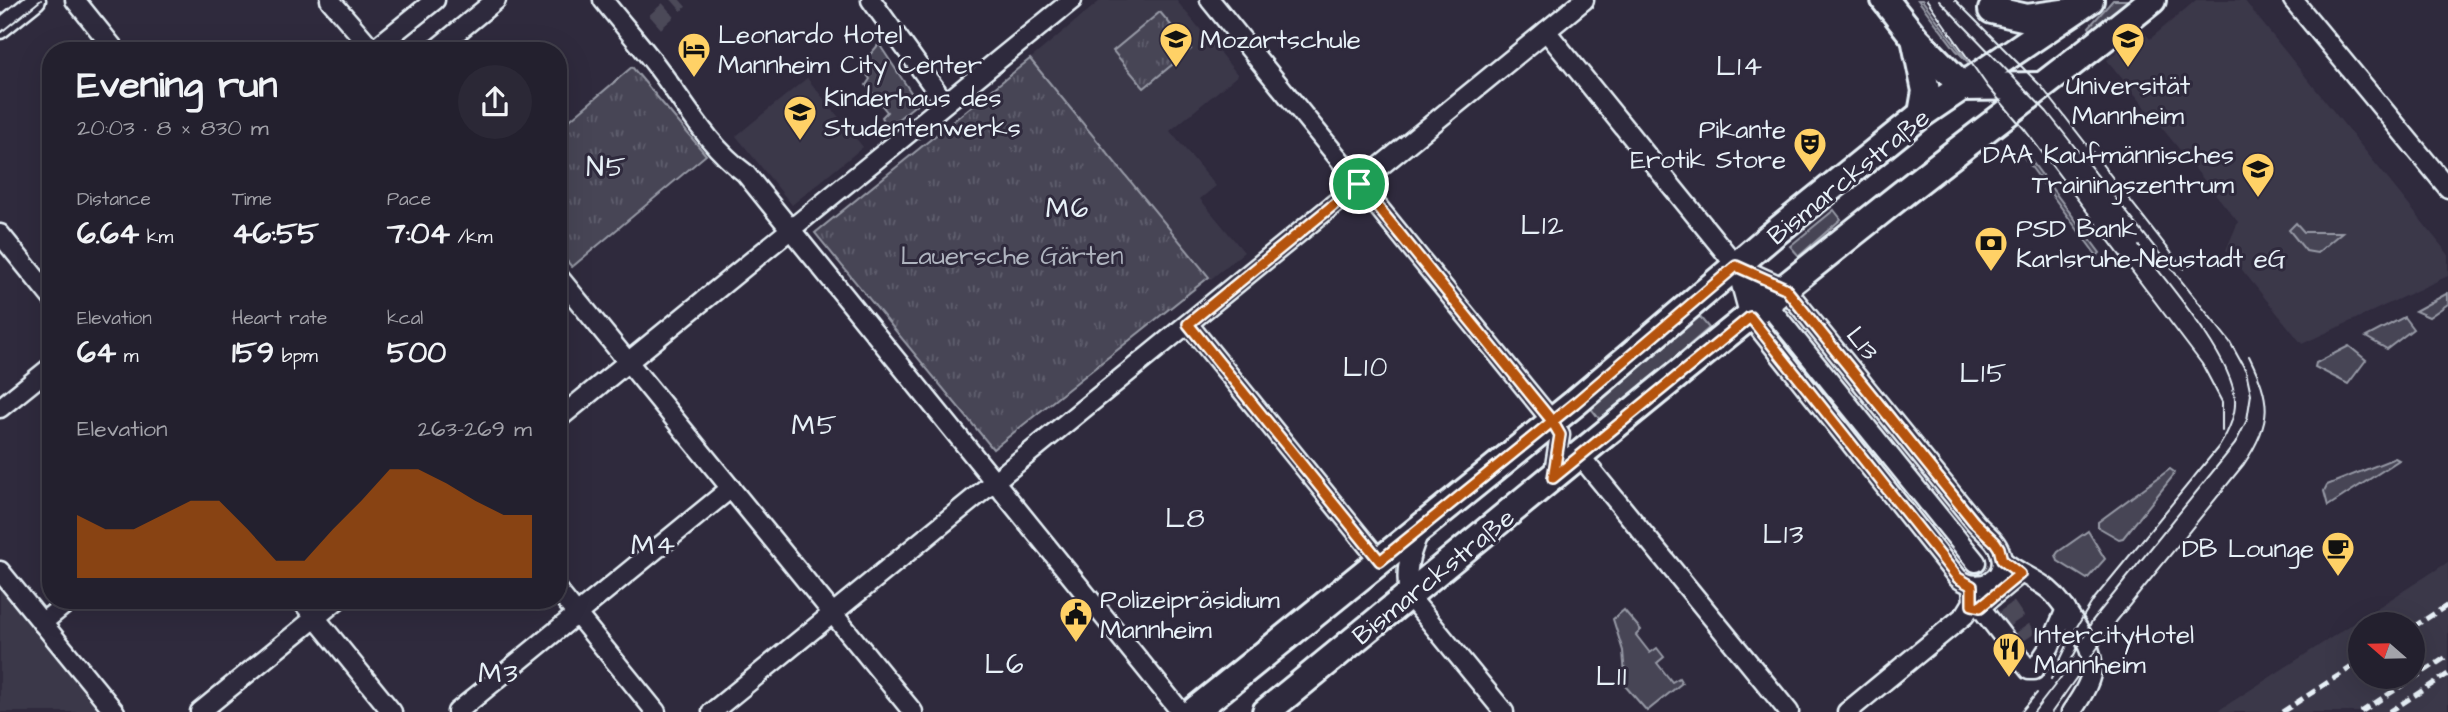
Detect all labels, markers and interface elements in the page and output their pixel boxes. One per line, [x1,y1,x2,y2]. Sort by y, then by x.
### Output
place label: Leonardo Hotel Mannheim City Center [718,17,982,85]
school or university icon: Mozartschule [1157,20,1195,69]
school or university icon: Universität Mannheim [2109,20,2147,69]
place label: Mozartschule [1200,22,1361,58]
hotel icon: Leonardo Hotel Mannheim City Center [675,30,713,79]
district label: L14 [1716,47,1764,86]
text: Evening run [77,60,278,112]
button: share [458,65,532,139]
place label: Universität Mannheim [2066,68,2191,134]
place label: Kinderhaus des Studentenwerks [824,80,1021,146]
school or university icon: Kinderhaus des Studentenwerks [781,93,819,142]
street label: Bismarckstraße [1760,100,1937,254]
text: 20:03 · 8 × 830 m [77,112,269,144]
place label: Pikante Erotik Store [1631,112,1786,178]
theatre icon: Pikante Erotik Store [1791,125,1829,174]
place label: DAA Kaufmännisches Trainingszentrum [1983,137,2235,205]
district label: N5 [586,148,628,187]
school or university icon: DAA Kaufmännisches Trainingszentrum [2239,150,2277,199]
pin [1329,154,1389,214]
icon: arrive [1340,165,1378,203]
text: Distance [77,186,151,213]
text: Time [232,186,272,213]
text: Pace [387,186,431,213]
district label: M6 [1046,189,1090,228]
district label: L12 [1521,206,1566,245]
place label: PSD Bank Karlsruhe-Neustadt eG [2016,211,2286,277]
text: 6.64 [77,213,139,255]
text: 46:55 [232,213,319,255]
text: 7:04 [387,213,450,255]
text: km [139,224,173,251]
text: /km [450,224,493,251]
bank icon: PSD Bank Karlsruhe-Neustadt eG [1972,224,2010,273]
park label: Lauersche Gärten [901,238,1123,274]
text: Elevation [77,305,152,332]
text: Heart rate [232,305,327,332]
text: kcal [387,305,423,332]
street label: L13 [1837,319,1887,368]
text: 64 [77,332,116,374]
text: 159 [232,332,274,374]
text: 500 [387,332,446,374]
text: m [116,343,139,370]
text: bpm [274,343,318,370]
district label: L10 [1343,348,1389,387]
district label: L15 [1960,354,2008,393]
district label: M5 [792,406,838,445]
text: Elevation [77,413,168,445]
text: 263–269 m [418,413,532,445]
district label: L8 [1165,499,1207,538]
street label: Bismarckstraße [1345,500,1522,654]
district label: L13 [1762,515,1806,554]
district label: M4 [631,526,677,565]
cafe icon: DB Lounge [2319,529,2357,578]
place label: DB Lounge [2182,531,2314,569]
place label: Polizeipräsidium Mannheim [1100,582,1281,648]
public building icon: Polizeipräsidium Mannheim [1057,595,1095,644]
north arrow [2348,612,2426,690]
map controls [2348,612,2425,689]
place label: IntercityHotel Mannheim [2034,617,2194,683]
restaurant icon: IntercityHotel Mannheim [1990,630,2028,679]
district label: L6 [985,645,1025,684]
district label: M3 [478,654,520,693]
district label: L11 [1596,657,1628,696]

